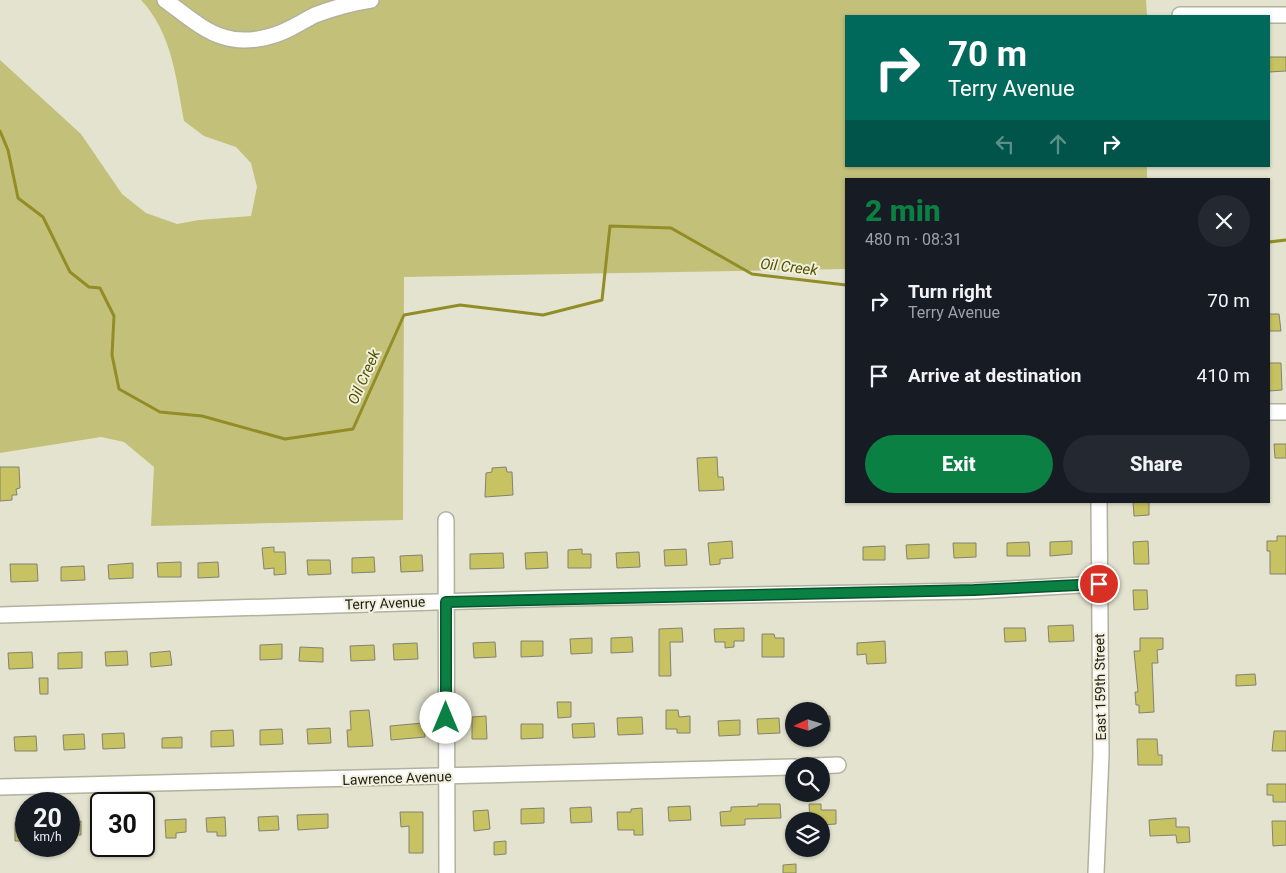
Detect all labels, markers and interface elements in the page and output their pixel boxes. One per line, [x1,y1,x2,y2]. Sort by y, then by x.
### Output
text: 70 m [948,34,1027,75]
icon: right [865,35,930,100]
text: Terry Avenue [948,76,1075,101]
icon: left [991,130,1019,158]
icon: ahead [1044,130,1072,158]
icon: right [1097,130,1125,158]
text: 2 min [865,193,941,228]
button: close [1198,195,1250,247]
text: 480 m · 08:31 [865,230,962,249]
water label: Oil Creek [759,255,819,280]
text: Turn right [908,280,992,303]
icon: right [865,287,893,315]
text: 70 m [1207,289,1250,312]
text: Terry Avenue [908,303,1000,322]
water label: Oil Creek [344,346,384,407]
icon: arrive [865,362,893,390]
text: Arrive at destination [908,364,1081,387]
text: 410 m [1197,364,1250,387]
button: Exit [865,435,1053,493]
button: Share [1063,435,1250,493]
pin [1078,563,1120,605]
icon: arrive [1085,570,1113,598]
street label: Terry Avenue [344,594,426,612]
street label: East 159th Street [1091,633,1109,741]
position arrow [419,691,471,743]
north arrow [785,702,830,748]
map controls [785,702,830,857]
button: search [785,757,830,802]
street label: Lawrence Avenue [342,768,452,788]
speed limit sign: 30 [90,792,155,857]
text: 20 [33,804,62,833]
button: layers [785,812,830,857]
text: km/h [33,830,62,844]

